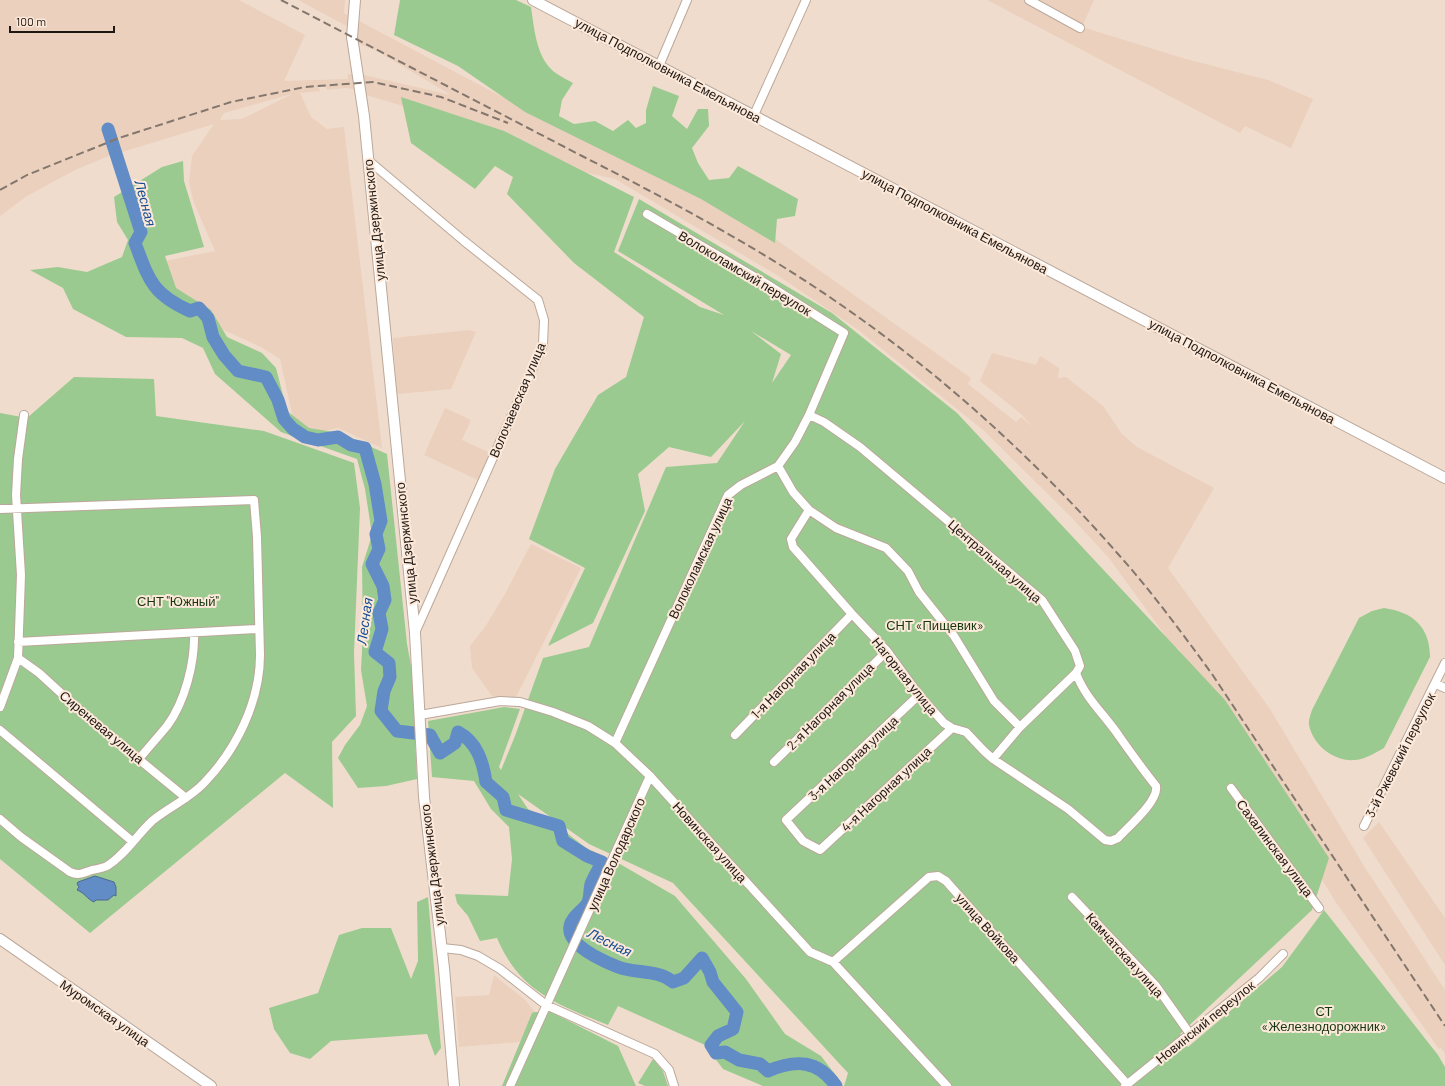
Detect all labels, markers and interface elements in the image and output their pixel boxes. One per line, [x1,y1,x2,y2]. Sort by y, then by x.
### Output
scale bar [10,8,114,34]
text: 100 m [16,14,46,28]
street label: улица Подполковника Емельянова [572,14,764,126]
street label: улица Дзержинского [360,158,388,282]
street label: улица Подполковника Емельянова [859,165,1051,277]
water label: Лесная [131,177,160,228]
street label: Волоколамский переулок [676,227,814,319]
street label: улица Подполковника Емельянова [1146,315,1338,427]
street label: Волочаевская улица [486,339,549,460]
street label: улица Дзержинского [392,481,420,605]
street label: Волоколамская улица [665,494,736,621]
street label: Центральная улица [945,516,1046,606]
park label: СНТ "Южный" [137,593,219,609]
water label: Лесная [352,596,376,647]
park label: СНТ «Пищевик» [886,617,984,633]
street label: 1-я Нагорная улица [747,628,839,722]
street label: Нагорная улица [869,634,942,719]
street label: 2-я Нагорная улица [783,658,878,753]
street label: Сиреневая улица [57,687,148,767]
street label: 3-й Ржевский переулок [1362,690,1439,820]
street label: 3-я Нагорная улица [805,712,902,804]
street label: 4-я Нагорная улица [838,743,935,835]
street label: улица Володарского [584,795,648,913]
street label: Сахалинская улица [1233,796,1317,900]
street label: Новинская улица [670,798,751,886]
street label: улица Дзержинского [417,803,447,927]
street label: улица Войкова [952,890,1024,967]
street label: Камчатская улица [1083,909,1168,1001]
water label: Лесная [584,924,635,960]
street label: Муромская улица [57,976,154,1050]
street label: Новинский переулок [1152,977,1258,1067]
park label: СТ «Железнодорожник» [1261,1003,1387,1034]

